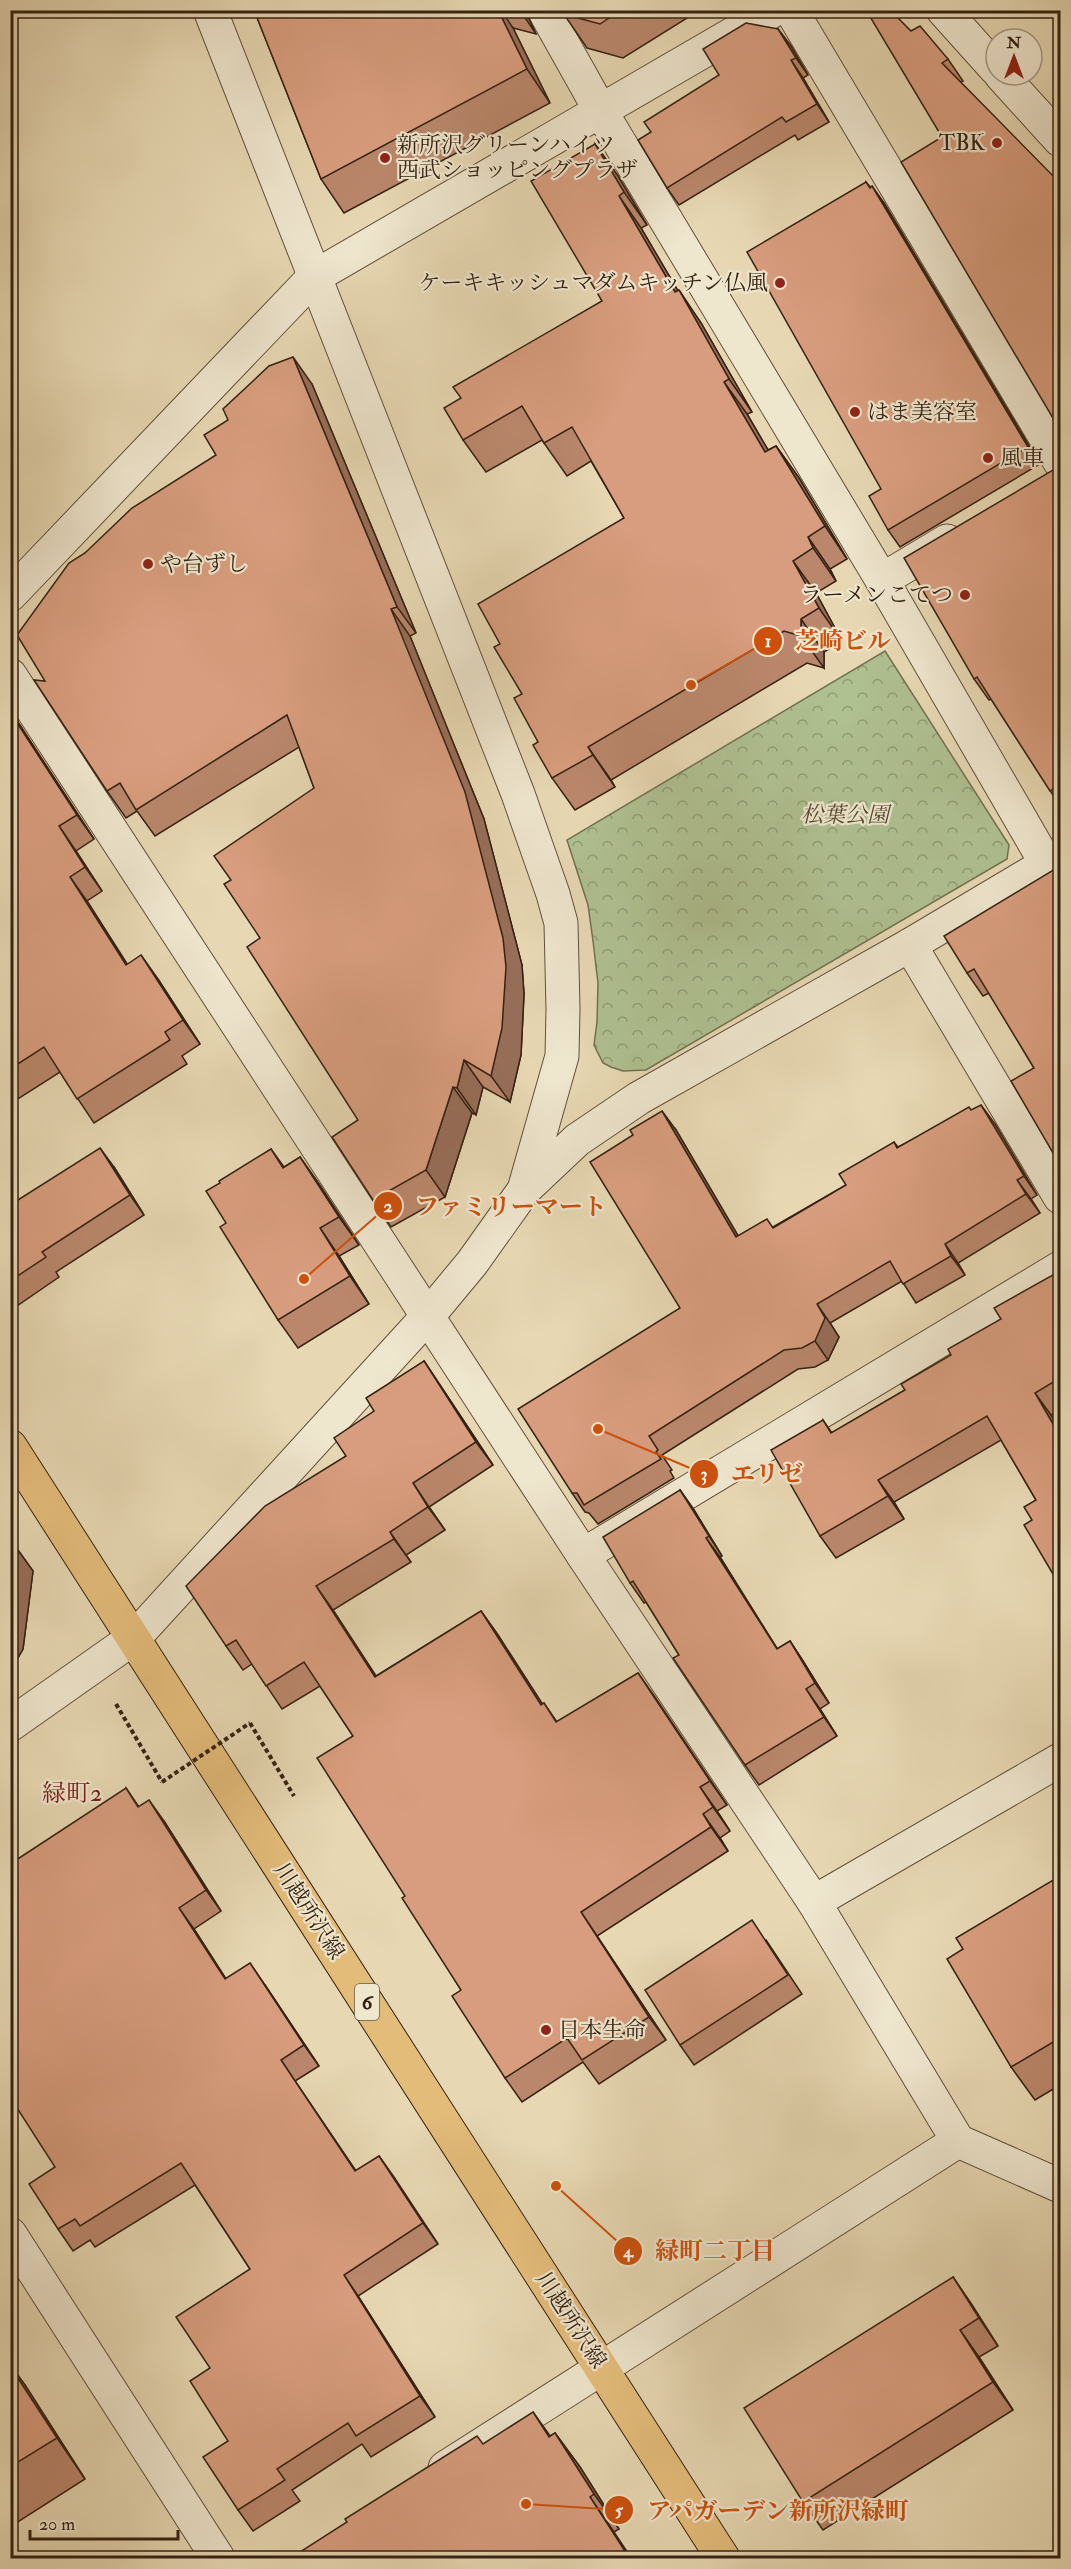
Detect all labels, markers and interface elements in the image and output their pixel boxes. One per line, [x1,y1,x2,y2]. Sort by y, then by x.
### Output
north arrow [984,27,1044,87]
text: N [1006,33,1022,53]
place label: TBK [939,129,986,157]
place label: 新所沢グリーンハイツ 西武ショッピングプラザ [397,131,638,184]
marker: TBK [990,136,1004,150]
marker: 新所沢グリーンハイツ 西武ショッピングプラザ [378,151,392,165]
place label: ケーキキッシュマダムキッチン仏風 [418,269,768,297]
marker: ケーキキッシュマダムキッチン仏風 [773,276,787,290]
place label: はま美容室 [867,398,977,426]
marker: はま美容室 [848,405,862,419]
place label: 風車 [1000,444,1044,472]
marker: 風車 [981,451,995,465]
place label: や台ずし [160,550,248,578]
marker: や台ずし [141,557,155,571]
place label: ラーメンこてつ [800,581,953,609]
marker: ラーメンこてつ [958,588,972,602]
callout: 芝崎ビル [753,620,903,662]
text: 芝崎ビル [795,626,891,657]
text: 1 [765,630,771,653]
park label: 松葉公園 [801,801,892,829]
callout: ファミリーマート [373,1185,619,1227]
text: ファミリーマート [415,1192,607,1223]
text: 2 [383,1195,393,1218]
callout: エリゼ [689,1453,815,1495]
text: エリゼ [731,1459,803,1490]
text: 3 [701,1463,708,1486]
district label: 緑町2 [42,1778,102,1809]
street label: 川越所沢線 [267,1857,351,1965]
road number: 6 [355,1984,379,2020]
place label: 日本生命 [558,2016,646,2044]
marker: 日本生命 [539,2023,553,2037]
callout: 緑町二丁目 [613,2230,787,2272]
text: 緑町二丁目 [655,2236,775,2267]
text: 4 [622,2240,634,2263]
street label: 川越所沢線 [529,2266,613,2374]
callout: アパガーデン新所沢緑町 [604,2489,922,2531]
text: アパガーデン新所沢緑町 [647,2496,909,2527]
text: 5 [615,2499,624,2522]
scale bar [30,2503,178,2541]
text: 20 m [39,2513,75,2536]

